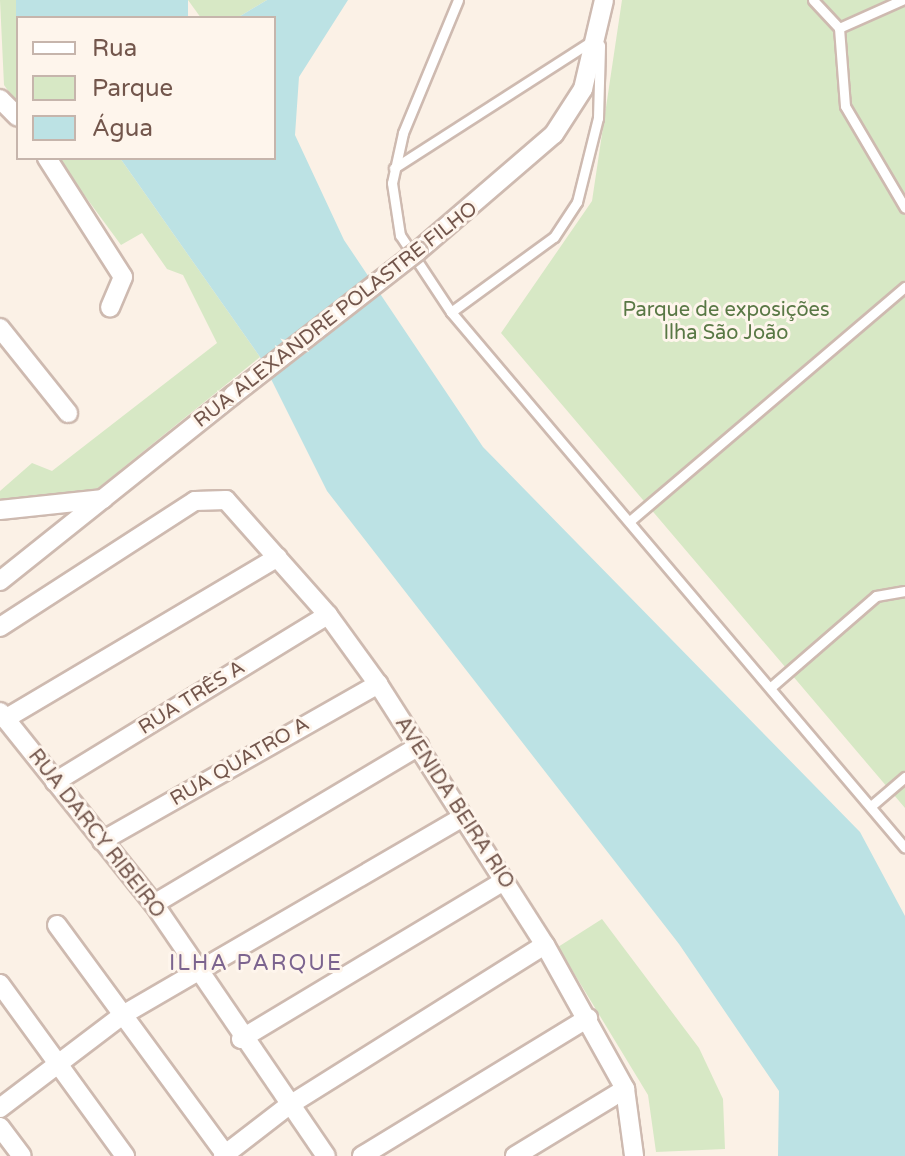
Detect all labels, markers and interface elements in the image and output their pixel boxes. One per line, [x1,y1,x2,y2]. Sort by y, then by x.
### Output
legend [16,16,276,160]
text: Rua [92,34,137,63]
text: Parque [92,74,173,103]
text: Água [92,114,153,143]
street label: RUA ALEXANDRE POLASTRE FILHO [190,197,482,433]
park label: Parque de exposições Ilha São João [622,298,830,345]
street label: RUA TRÊS A [134,656,250,740]
street label: RUA QUATRO A [166,712,314,812]
street label: AVENIDA BEIRA RIO [389,713,519,893]
street label: RUA DARCY RIBEIRO [23,745,169,923]
district label: ILHA PARQUE [169,951,343,977]

